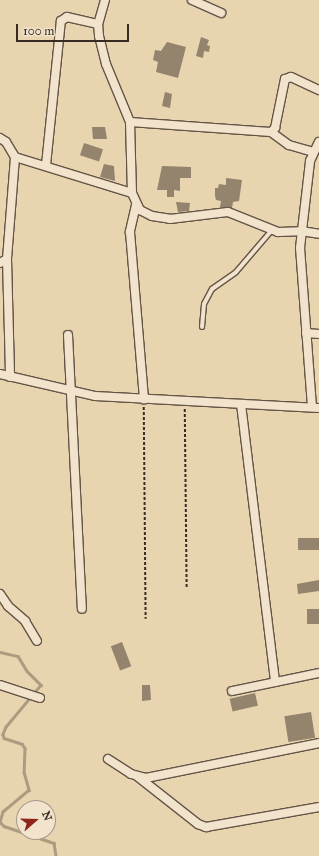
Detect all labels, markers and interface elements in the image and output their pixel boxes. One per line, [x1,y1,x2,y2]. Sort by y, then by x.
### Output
scale bar [18,16,131,42]
text: 100 m [23,24,54,38]
north arrow [16,800,56,840]
text: N [39,809,55,823]

